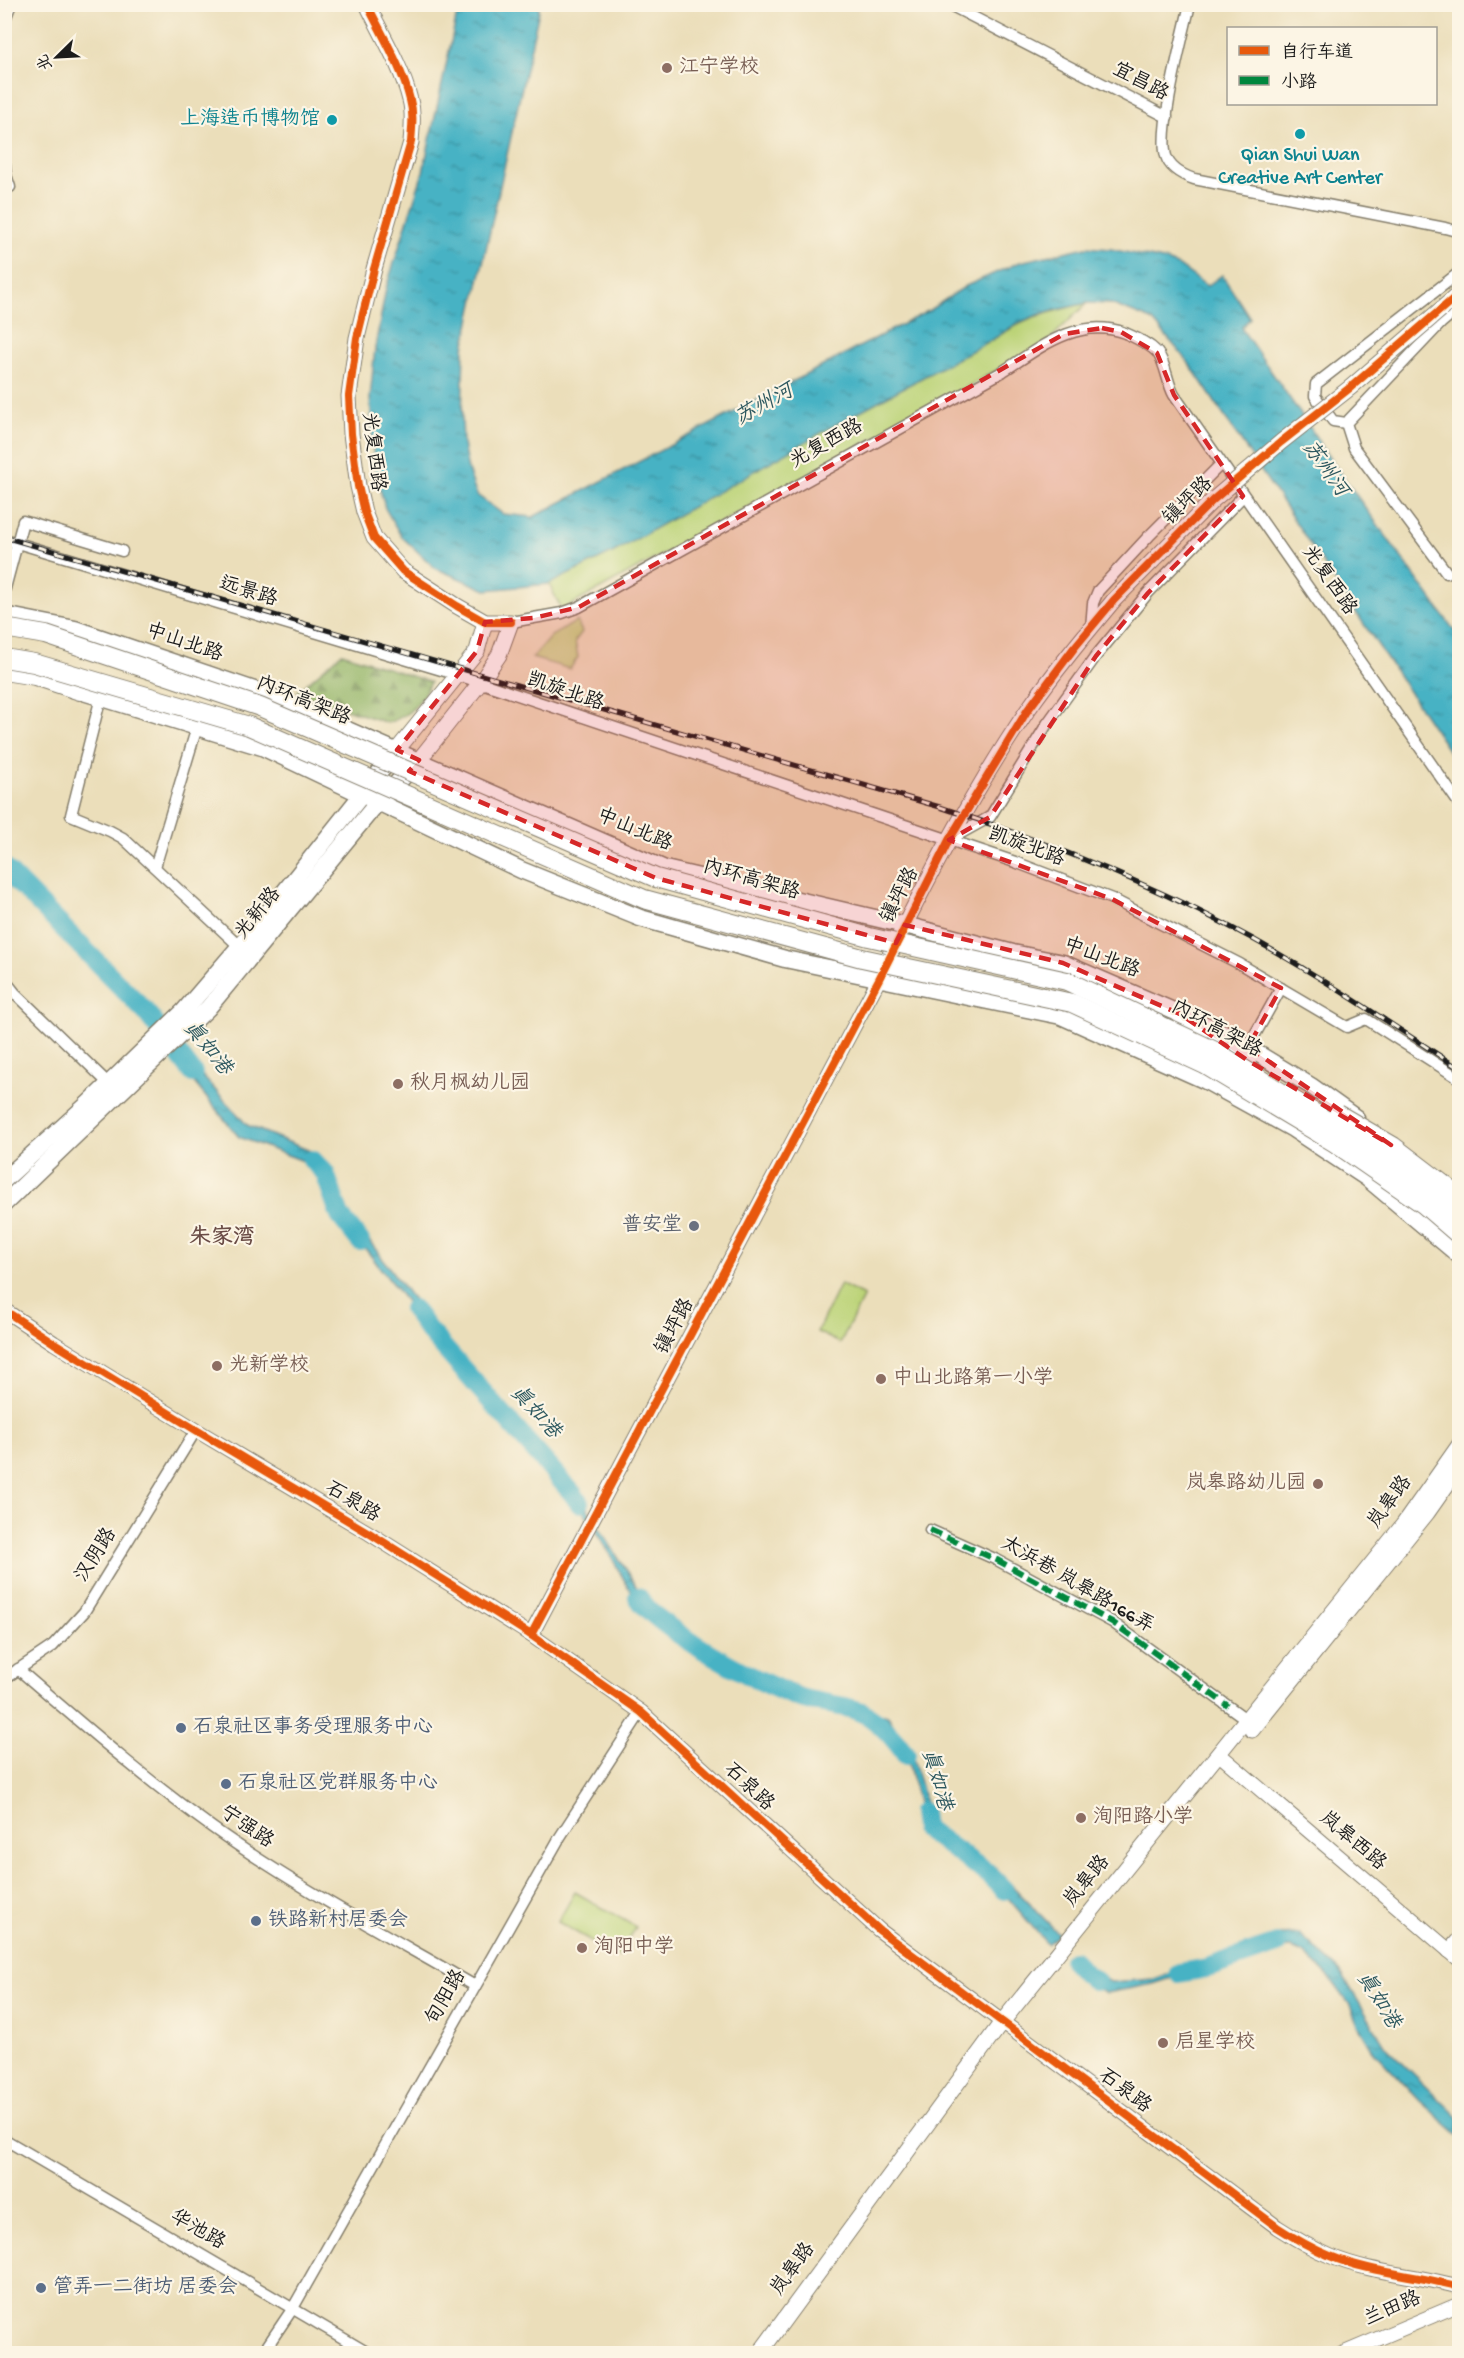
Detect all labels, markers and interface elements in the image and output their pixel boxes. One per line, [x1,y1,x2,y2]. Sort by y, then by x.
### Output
north arrow [27,27,87,87]
legend [1227,27,1437,105]
text: 自行车道 [1281,42,1353,64]
text: 北 [34,50,58,73]
place label: 江宁学校 [679,55,759,80]
street label: 宜昌路 [1108,57,1174,108]
marker: 江宁学校 [660,61,674,75]
text: 小路 [1281,72,1317,94]
place label: 上海造币博物馆 [180,107,320,132]
marker: 上海造币博物馆 [325,113,339,127]
marker: Qian Shui Wan Creative Art Center [1293,127,1307,141]
place label: Qian Shui Wan Creative Art Center [1218,145,1384,191]
water label: 苏州河 [730,377,801,432]
street label: 光复西路 [356,411,390,494]
street label: 光复西路 [785,413,868,474]
water label: 苏州河 [1295,436,1356,505]
street label: 镇坪路 [1158,471,1219,531]
street label: 光复西路 [1296,540,1363,621]
street label: 远景路 [216,571,282,613]
street label: 中山北路 [142,618,227,668]
street label: 凯旋北路 [523,667,608,717]
street label: 内环高架路 [252,671,355,732]
street label: 中山北路 [593,803,677,858]
street label: 凯旋北路 [984,822,1069,873]
street label: 内环高架路 [700,854,804,906]
street label: 镇坪路 [875,862,925,928]
street label: 光新路 [230,881,287,945]
street label: 中山北路 [1060,932,1144,984]
street label: 内环高架路 [1166,995,1267,1064]
water label: 真如港 [176,1015,238,1083]
place label: 秋月枫幼儿园 [410,1071,530,1096]
marker: 秋月枫幼儿园 [391,1077,405,1091]
place label: 普安堂 [622,1213,682,1238]
marker: 普安堂 [687,1219,701,1233]
district label: 朱家湾 [189,1224,255,1252]
street label: 镇坪路 [650,1293,701,1359]
place label: 光新学校 [229,1353,309,1378]
marker: 光新学校 [210,1359,224,1373]
place label: 中山北路第一小学 [893,1366,1053,1391]
marker: 中山北路第一小学 [874,1372,888,1386]
water label: 真如港 [504,1380,567,1446]
street label: 岚皋路 [1362,1470,1419,1534]
place label: 岚皋路幼儿园 [1186,1471,1306,1496]
street label: 石泉路 [320,1476,386,1529]
marker: 岚皋路幼儿园 [1311,1477,1325,1491]
street label: 汉阴路 [70,1523,123,1588]
street label: 太浜巷 岚皋路166弄 [996,1531,1159,1639]
place label: 石泉社区事务受理服务中心 [193,1715,433,1740]
marker: 石泉社区事务受理服务中心 [174,1721,188,1735]
water label: 真如港 [914,1746,958,1816]
street label: 石泉路 [718,1758,780,1818]
place label: 石泉社区党群服务中心 [238,1771,438,1796]
marker: 石泉社区党群服务中心 [219,1777,233,1791]
street label: 宁强路 [215,1800,279,1855]
place label: 洵阳路小学 [1093,1805,1193,1830]
street label: 岚皋西路 [1314,1806,1392,1877]
marker: 洵阳路小学 [1074,1811,1088,1825]
street label: 岚皋路 [1059,1849,1116,1913]
place label: 铁路新村居委会 [268,1908,408,1933]
marker: 铁路新村居委会 [249,1914,263,1928]
place label: 洵阳中学 [594,1935,674,1960]
marker: 洵阳中学 [575,1941,589,1955]
street label: 旬阳路 [420,1964,472,2030]
water label: 真如港 [1350,1967,1407,2036]
place label: 启星学校 [1175,2030,1255,2055]
marker: 启星学校 [1156,2036,1170,2050]
street label: 石泉路 [1093,2063,1157,2120]
street label: 华池路 [165,2204,231,2256]
street label: 岚皋路 [765,2237,822,2301]
place label: 管弄一二街坊 居委会 [53,2275,238,2300]
marker: 管弄一二街坊 居委会 [34,2281,48,2295]
street label: 兰田路 [1360,2285,1426,2332]

